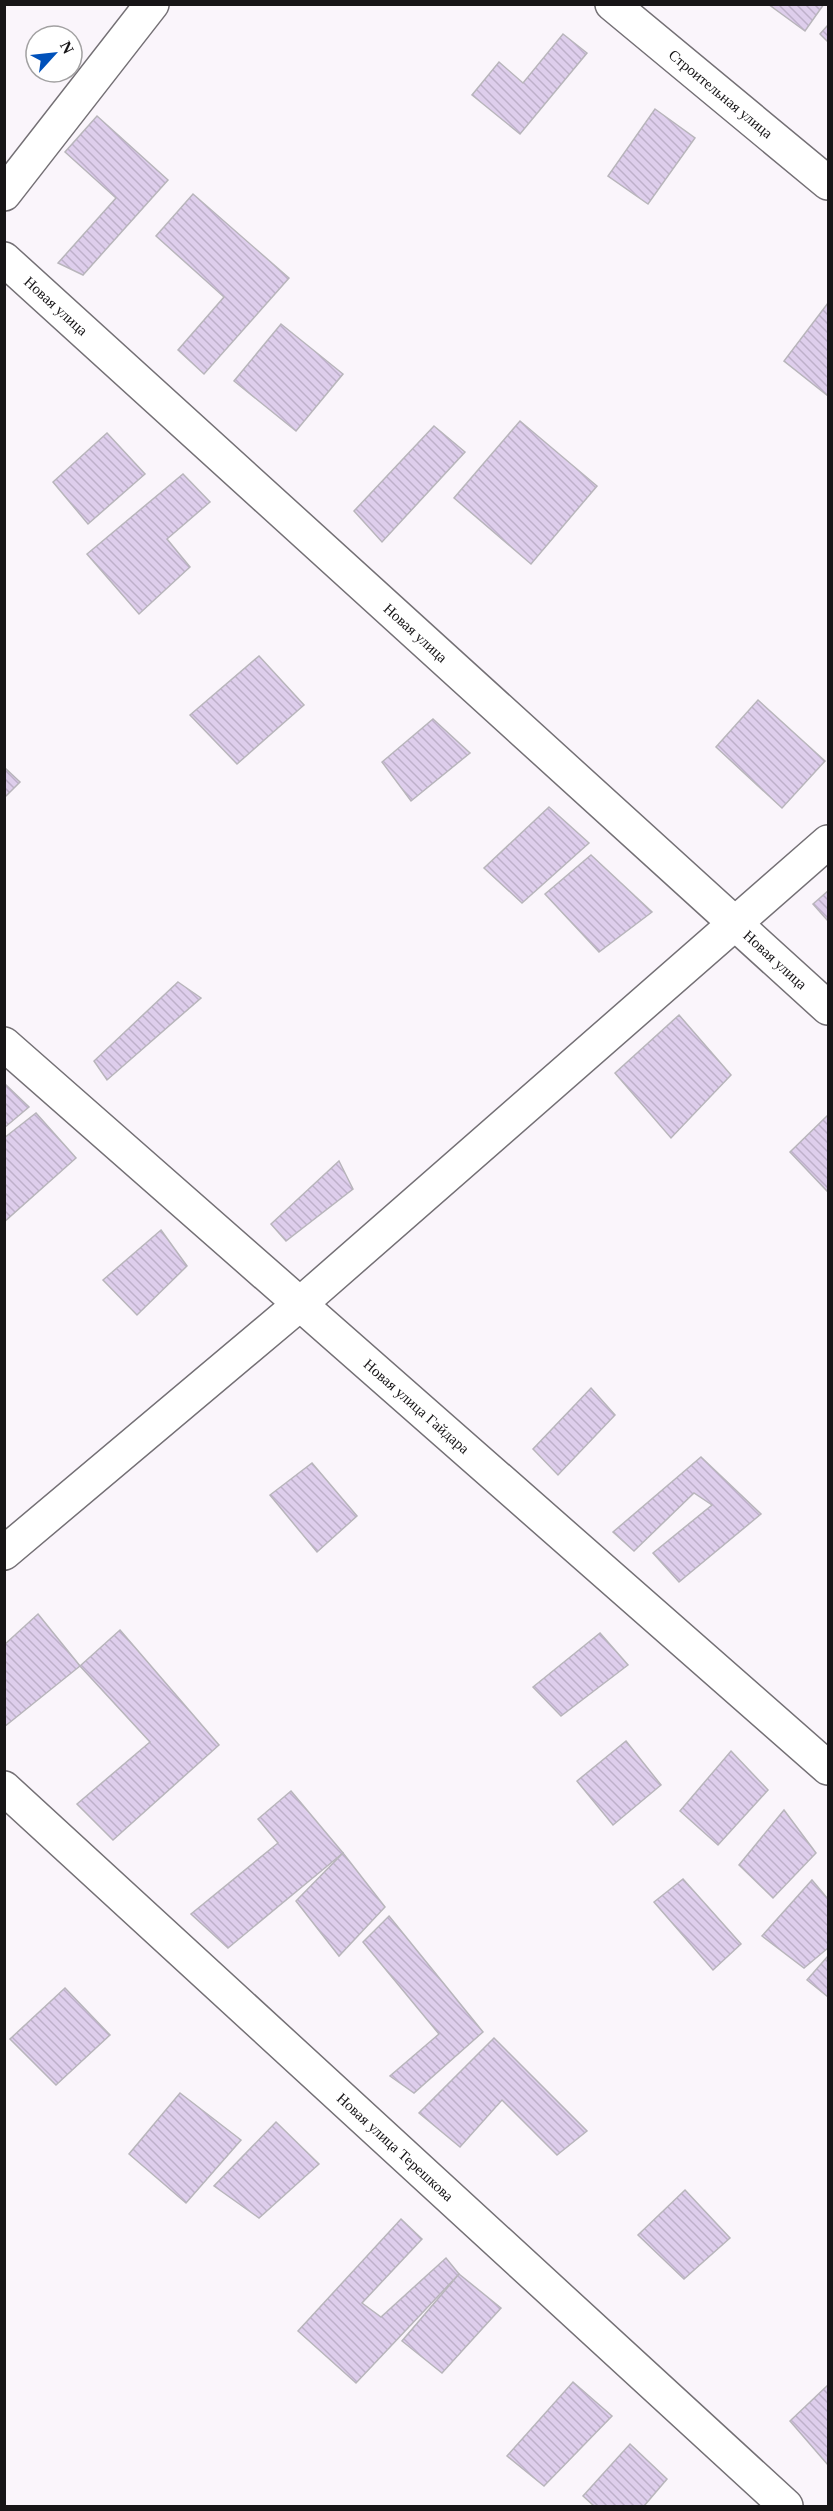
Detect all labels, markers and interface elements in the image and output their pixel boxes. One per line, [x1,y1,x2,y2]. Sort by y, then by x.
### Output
north arrow [24,24,84,84]
text: N [57,38,77,57]
street label: Строительная улица [666,46,776,142]
street label: Новая улица [21,273,91,339]
street label: Новая улица [381,600,451,666]
street label: Новая улица [740,927,810,993]
street label: Новая улица Гайдара [360,1356,473,1457]
street label: Новая улица Терешкова [334,2090,457,2205]

